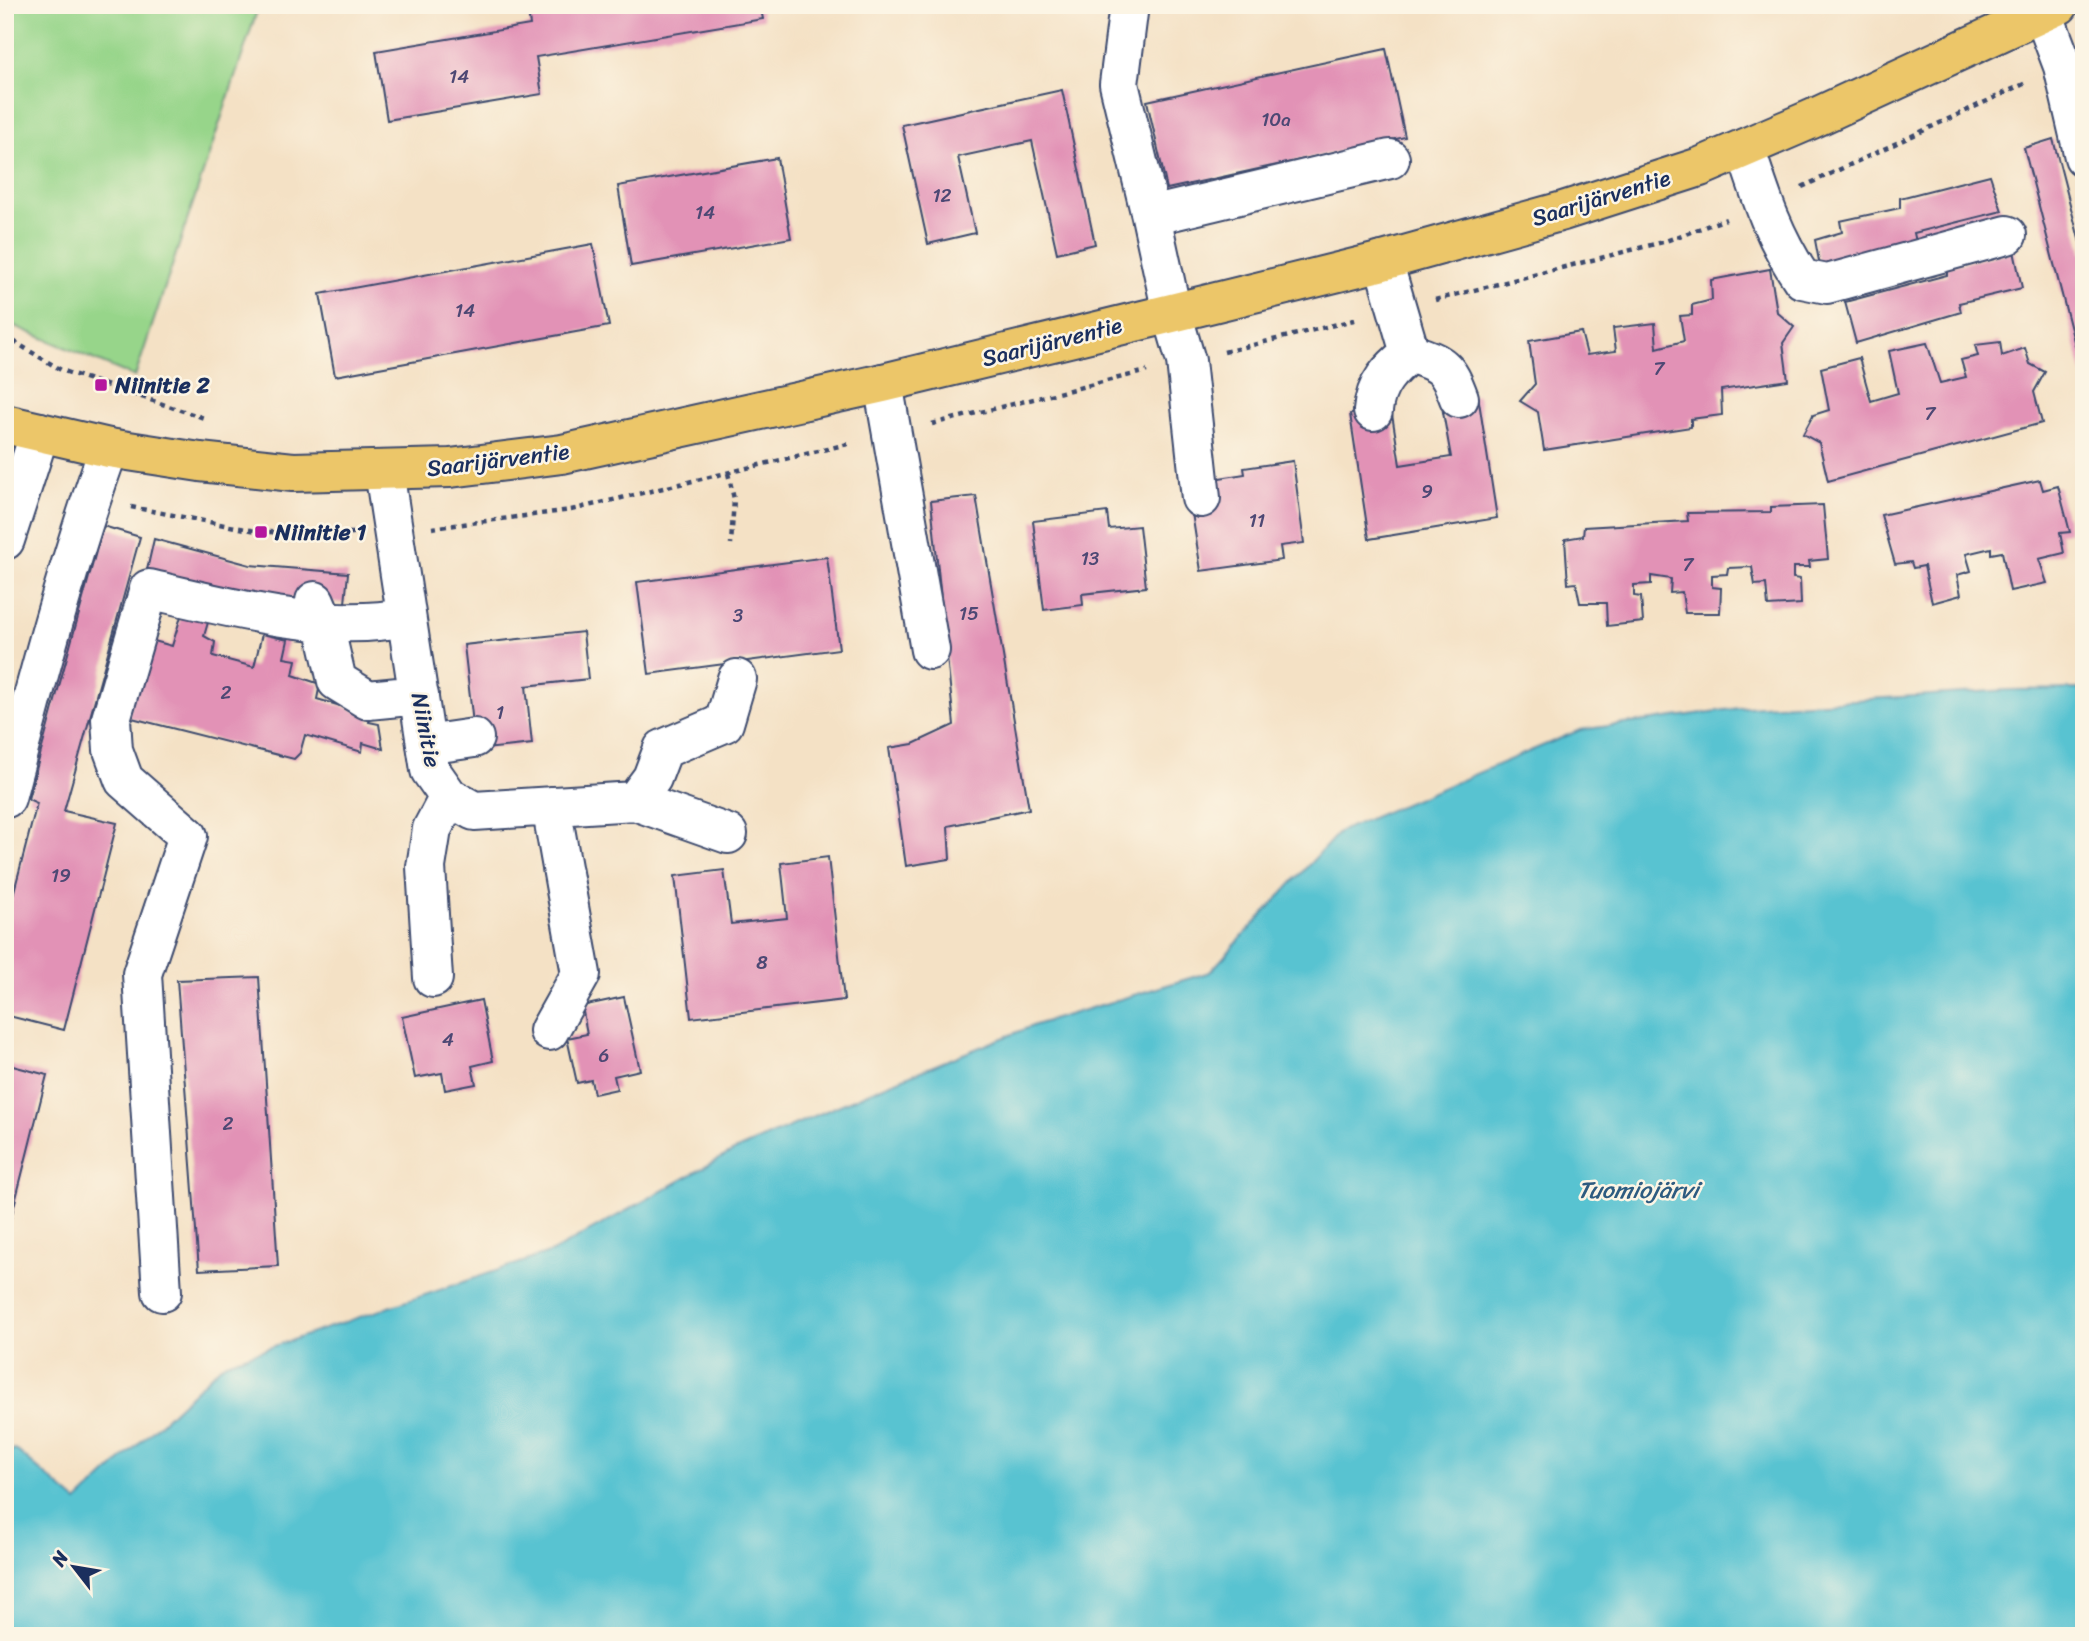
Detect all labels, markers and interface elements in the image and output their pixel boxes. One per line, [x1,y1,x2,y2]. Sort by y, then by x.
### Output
house number: 14 [449,60,469,93]
house number: 10a [1261,103,1291,136]
street label: Saarijärventie [1526,157,1676,239]
house number: 12 [932,179,952,212]
house number: 14 [695,196,715,229]
house number: 14 [455,294,475,327]
street label: Saarijärventie [977,305,1127,379]
house number: 7 [1654,352,1666,385]
place label: Niinitie 2 [114,365,211,406]
marker: Niinitie 2 [93,377,109,393]
house number: 7 [1925,397,1937,430]
street label: Saarijärventie [424,431,572,489]
house number: 9 [1421,475,1433,508]
house number: 11 [1249,504,1265,537]
place label: Niinitie 1 [274,512,367,553]
marker: Niinitie 1 [253,524,269,540]
house number: 13 [1081,542,1100,575]
house number: 7 [1683,548,1695,581]
house number: 15 [959,597,979,630]
house number: 3 [733,599,744,632]
house number: 2 [221,676,232,709]
street label: Niinitie [399,689,453,771]
house number: 1 [496,696,504,729]
house number: 19 [51,859,71,892]
house number: 8 [756,946,768,979]
house number: 4 [442,1023,454,1056]
house number: 6 [599,1039,609,1072]
house number: 2 [223,1107,234,1140]
water label: Tuomiojärvi [1578,1169,1703,1211]
north arrow [38,1532,108,1602]
text: N [42,1544,78,1574]

